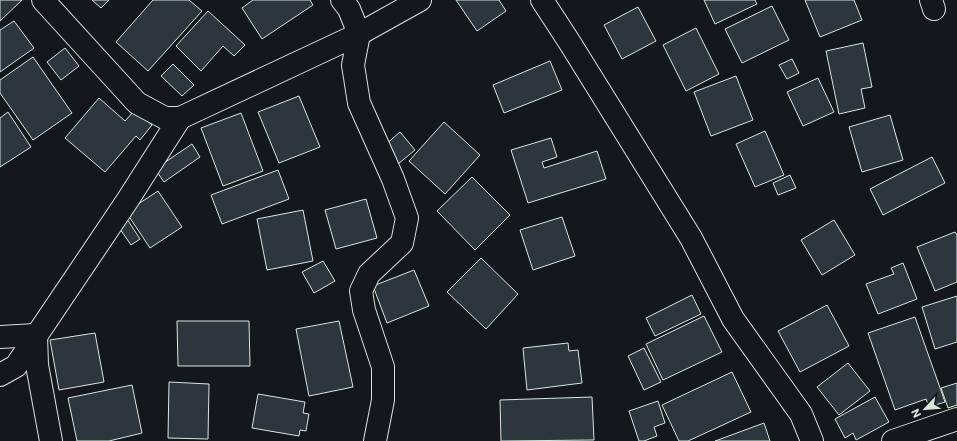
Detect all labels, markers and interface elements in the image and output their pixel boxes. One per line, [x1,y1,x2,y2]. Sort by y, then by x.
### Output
north arrow [905,389,945,429]
text: N [908,407,923,420]

